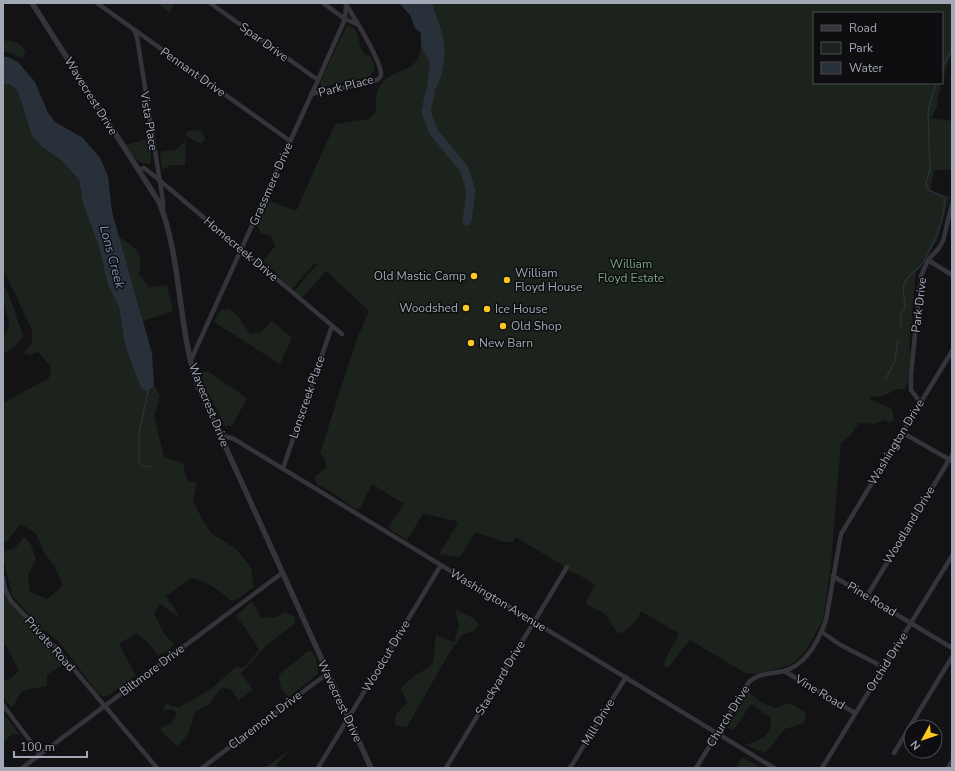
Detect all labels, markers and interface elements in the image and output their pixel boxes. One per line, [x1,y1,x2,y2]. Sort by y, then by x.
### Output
legend [813,12,943,84]
street label: Spar Drive [236,19,292,65]
text: Road [849,20,877,36]
text: Park [849,40,874,56]
street label: Pennant Drive [157,44,229,100]
street label: Wavecrest Drive [61,54,121,138]
text: Water [849,60,883,76]
street label: Park Place [317,71,375,101]
street label: Vista Place [136,89,162,152]
street label: Grassmere Drive [245,140,297,228]
street label: Homecreek Drive [200,213,282,285]
water label: Lons Creek [95,223,129,291]
park label: William Floyd Estate [598,256,664,286]
place label: William Floyd House [515,265,583,295]
place label: Old Mastic Camp [374,268,466,284]
marker: Old Mastic Camp [469,271,479,281]
marker: William Floyd House [502,275,512,285]
street label: Park Drive [908,276,930,334]
place label: Woodshed [399,300,458,316]
place label: Ice House [495,301,548,317]
marker: Woodshed [461,303,471,313]
marker: Ice House [482,304,492,314]
place label: Old Shop [511,318,562,334]
marker: Old Shop [498,321,508,331]
place label: New Barn [479,335,533,351]
marker: New Barn [466,338,476,348]
street label: Lonscreek Place [285,353,329,441]
street label: Wavecrest Drive [185,361,233,449]
street label: Washington Drive [864,396,928,488]
street label: Woodland Drive [879,483,939,567]
street label: Washington Avenue [447,565,549,635]
street label: Pine Road [844,578,900,620]
street label: Private Road [21,613,79,675]
street label: Woodcut Drive [358,617,414,695]
street label: Orchid Drive [862,629,912,695]
street label: Stackyard Drive [471,638,529,718]
street label: Biltmore Drive [116,640,188,700]
street label: Wavecrest Drive [314,657,366,745]
street label: Vine Road [791,670,848,713]
street label: Church Drive [703,682,753,750]
street label: Claremont Drive [225,687,305,753]
street label: Mill Drive [578,696,618,748]
north arrow [903,719,943,759]
scale bar [14,733,87,759]
text: N [907,737,924,753]
text: 100 m [20,739,55,755]

